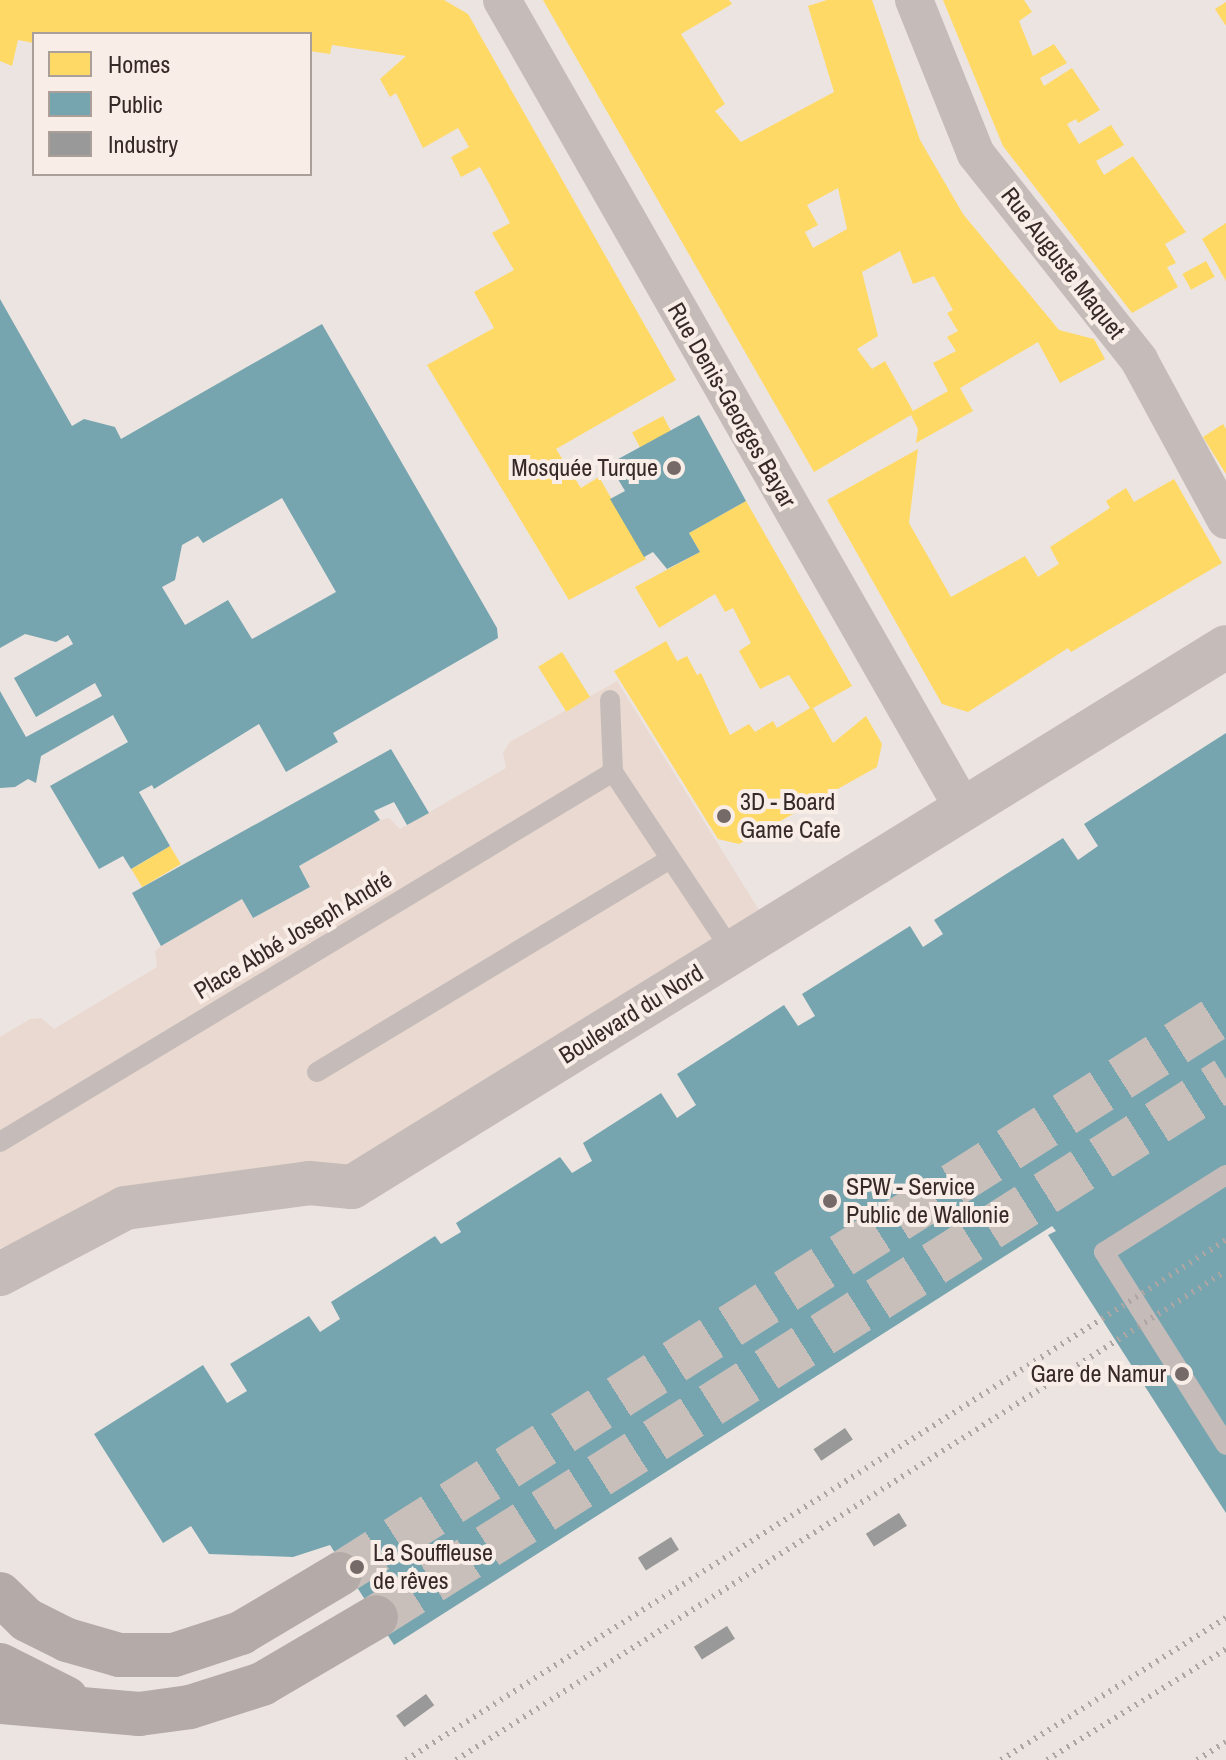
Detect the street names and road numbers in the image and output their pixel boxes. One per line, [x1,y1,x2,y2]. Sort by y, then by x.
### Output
street label: Rue Auguste Maquet [995,181,1131,345]
street label: Rue Denis-Georges Bayar [662,297,802,513]
street label: Place Abbé Joseph André [188,864,398,1006]
street label: Boulevard du Nord [554,958,708,1070]

